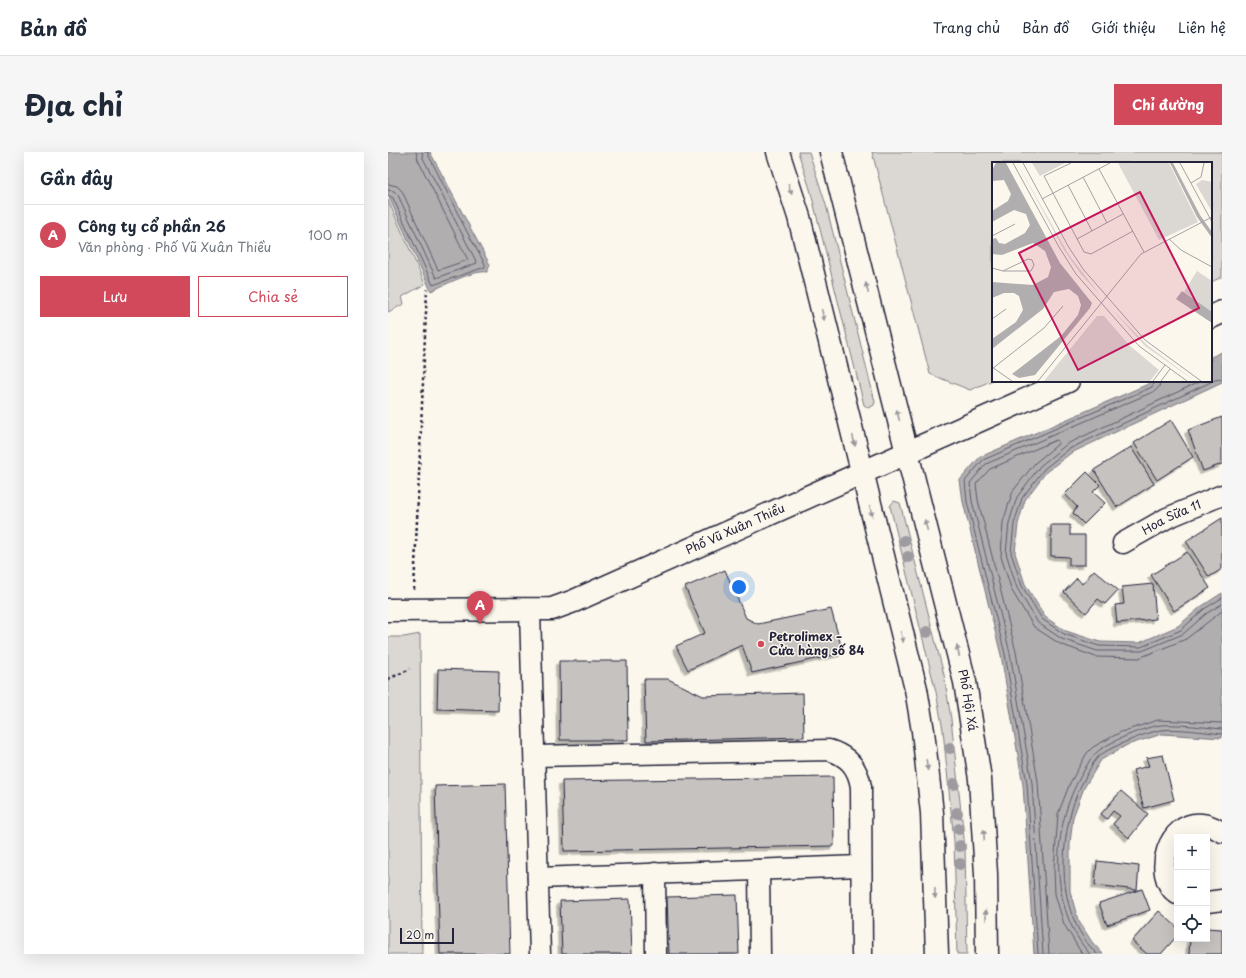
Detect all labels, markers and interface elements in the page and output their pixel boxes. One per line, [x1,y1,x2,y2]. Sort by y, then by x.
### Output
text: Bản đồ [20,14,87,42]
text: Trang chủ [933,17,1000,38]
text: Bản đồ [1022,17,1069,38]
text: Giới thiệu [1091,17,1156,38]
text: Liên hệ [1178,17,1226,38]
text: Địa chỉ [24,83,123,126]
button: Chỉ đường [1114,84,1222,125]
inset map [992,162,1212,382]
text: Gần đây [40,165,113,191]
one-way arrow [787,183,793,195]
text: Công ty cổ phần 26 [78,214,226,237]
text: A [48,225,58,244]
text: 100 m [308,225,348,244]
text: Văn phòng · Phố Vũ Xuân Thiều [78,237,271,256]
button: Lưu [40,276,190,317]
button: Chia sẻ [198,276,348,317]
one-way arrow [863,282,869,295]
one-way arrow [821,309,827,321]
one-way arrow [895,408,901,421]
one-way arrow [852,435,858,447]
street label: Hoa Sữa 11 [1138,495,1204,539]
street label: Phố Vũ Xuân Thiều [682,498,787,558]
one-way arrow [868,505,874,517]
one-way arrow [923,519,929,531]
your location [729,577,749,597]
pin: A [467,591,493,624]
place label: Petrolimex – Cửa hàng số 84 [769,627,864,659]
one-way arrow [900,631,906,643]
marker: Petrolimex – Cửa hàng số 84 [756,639,766,649]
one-way arrow [954,645,960,657]
street label: Phố Hội Xá [954,667,983,733]
one-way arrow [924,759,930,771]
one-way arrow [980,829,987,841]
map controls [1174,834,1210,942]
button: + [1174,834,1210,870]
button: − [1174,870,1210,906]
one-way arrow [932,887,939,899]
button: locate [1174,906,1210,942]
one-way arrow [983,908,989,921]
scale bar [400,926,454,945]
text: 20 m [406,926,434,943]

